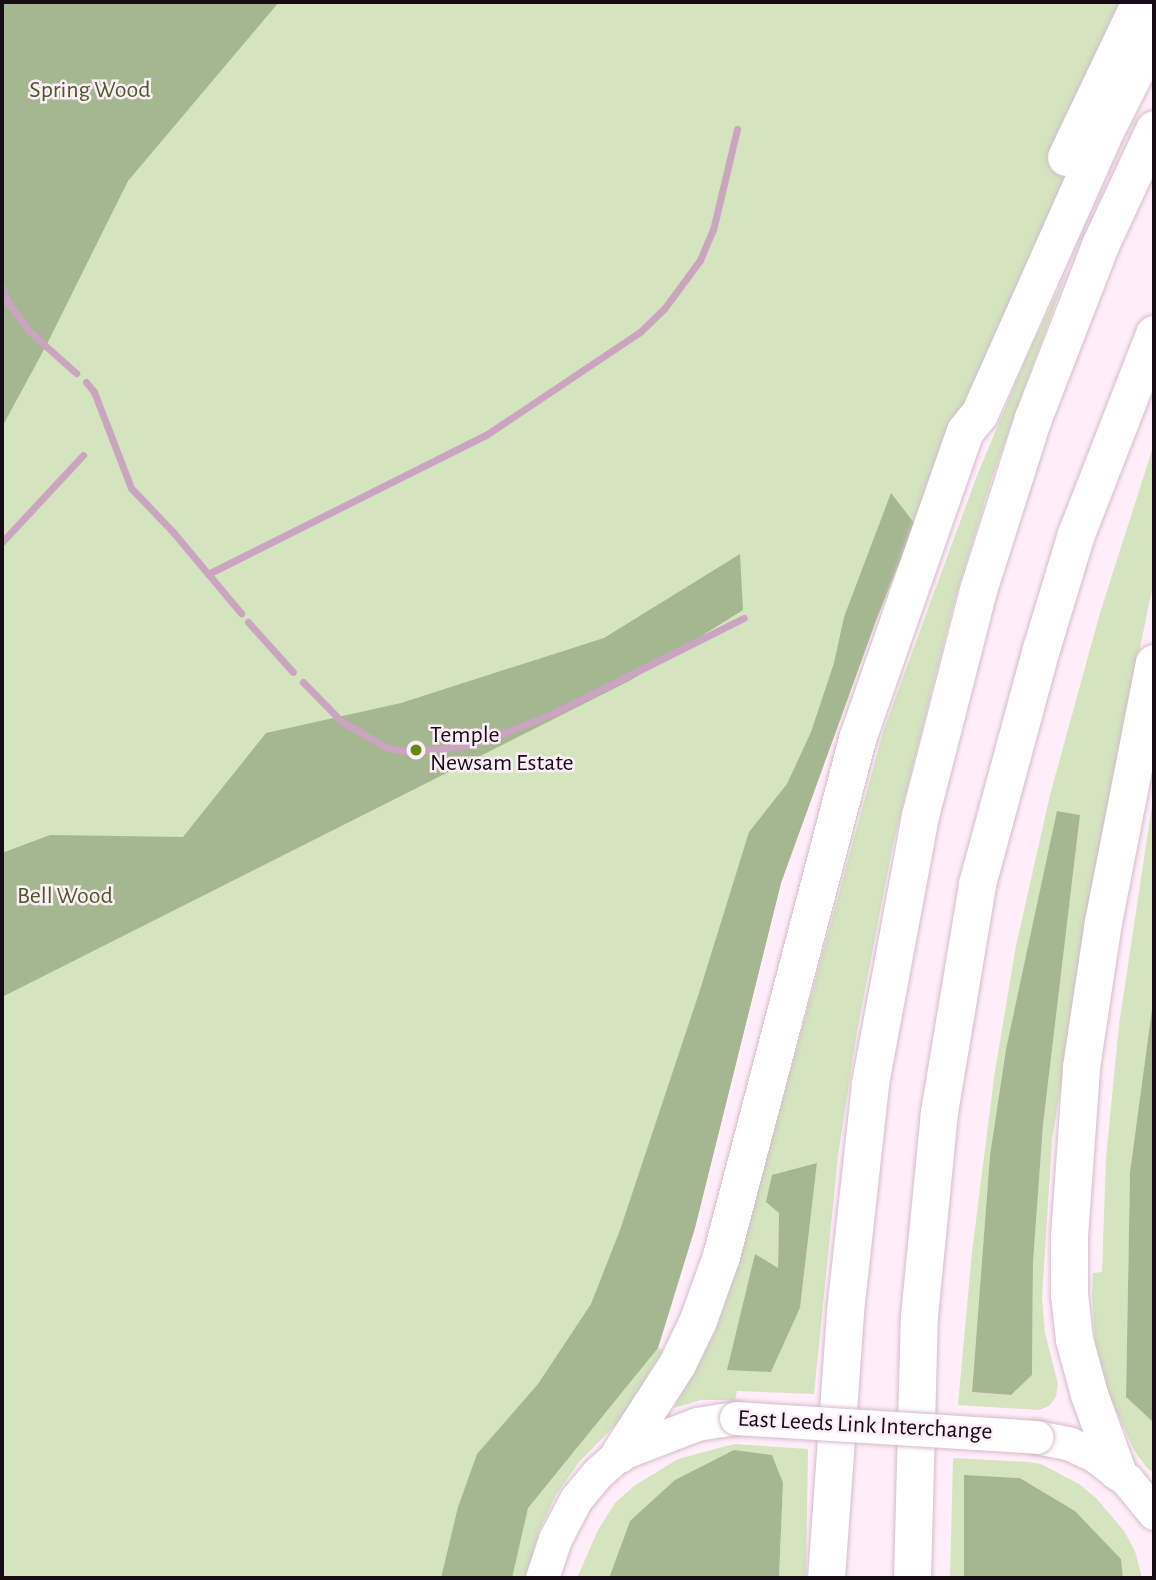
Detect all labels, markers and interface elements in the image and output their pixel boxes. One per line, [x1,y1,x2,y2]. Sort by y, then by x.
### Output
park label: Spring Wood [29,77,151,105]
place label: Temple Newsam Estate [430,722,574,778]
marker: Temple Newsam Estate [408,742,424,758]
park label: Bell Wood [17,883,113,911]
street label: East Leeds Link Interchange [737,1405,993,1447]

